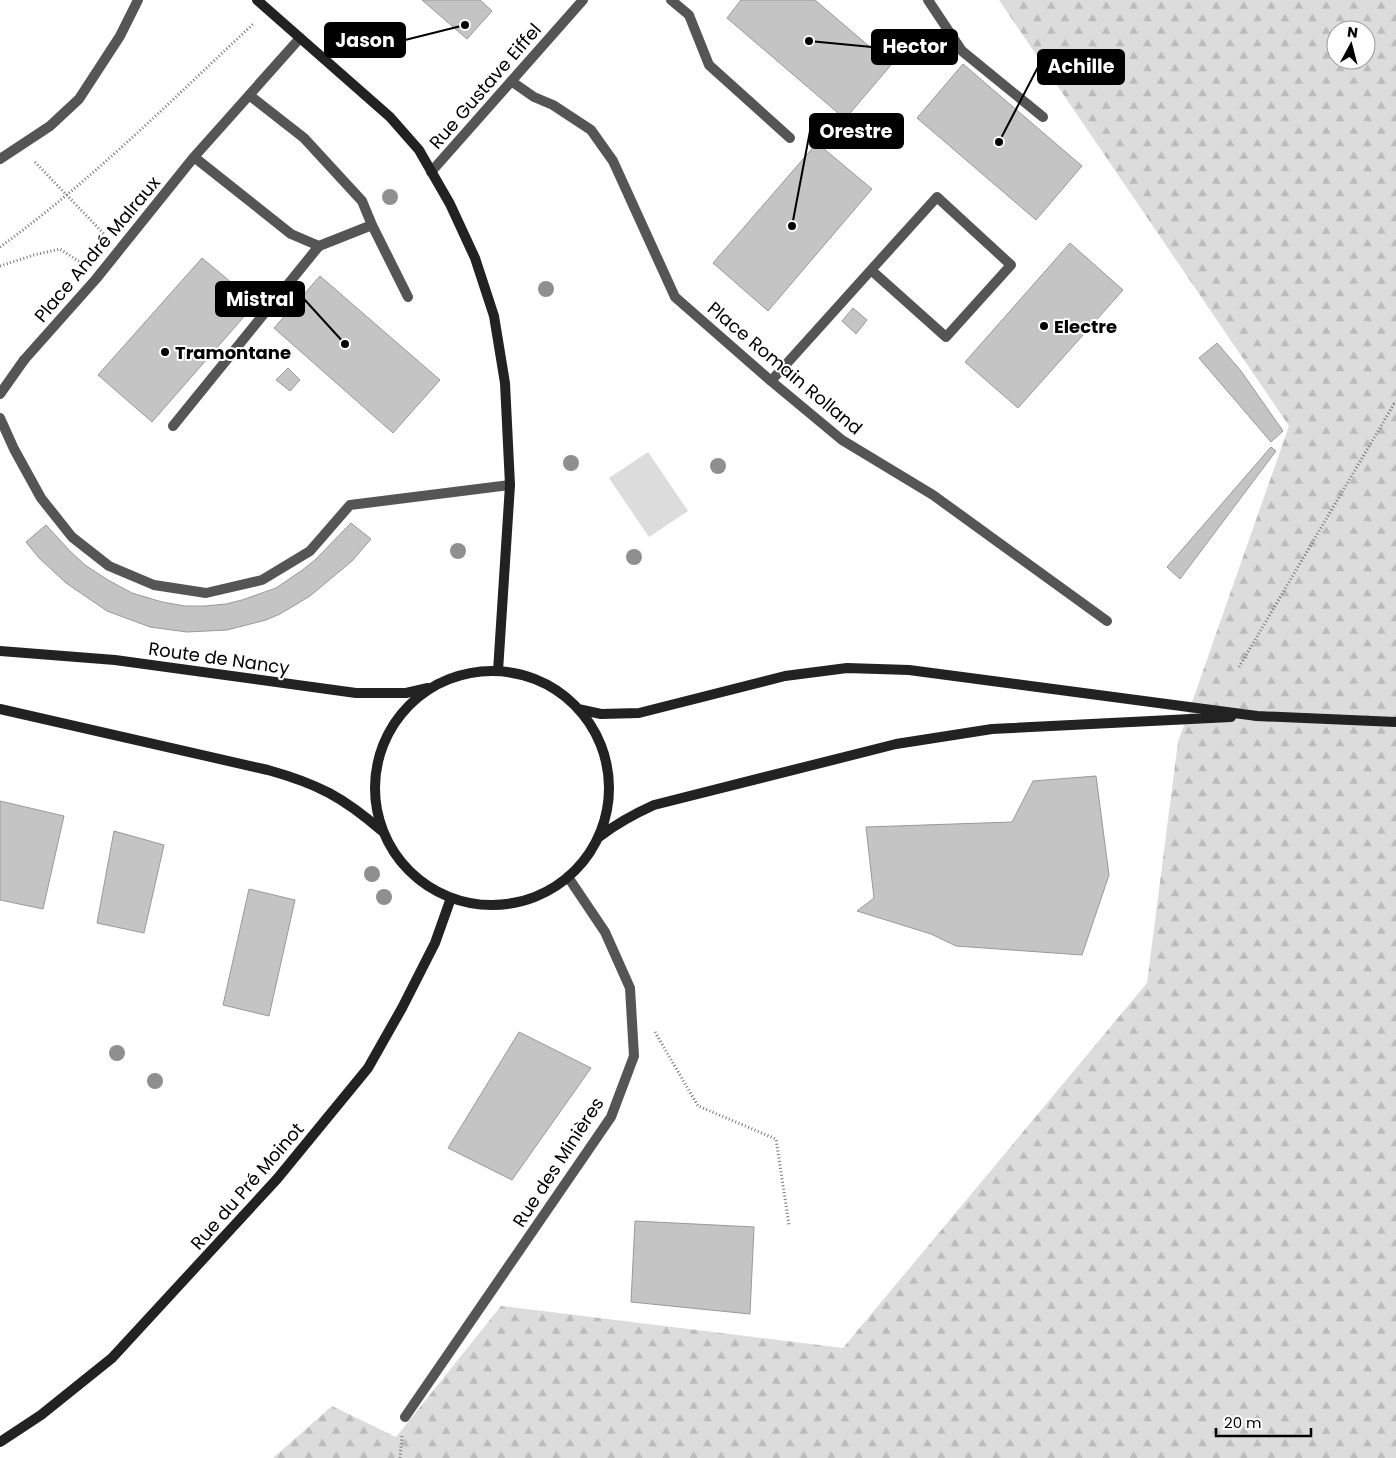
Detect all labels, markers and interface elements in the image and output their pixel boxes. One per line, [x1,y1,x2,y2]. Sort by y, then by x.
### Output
street label: Rue Gustave Eiffel [423,18,547,154]
north arrow [1326,20,1376,70]
text: N [1346,22,1359,43]
callout: Jason [325,23,405,57]
text: Jason [335,27,395,54]
callout: Hector [872,30,957,64]
text: Hector [882,33,948,60]
callout: Achille [1038,50,1124,84]
text: Achille [1048,53,1115,80]
callout: Orestre [810,114,903,148]
text: Orestre [820,118,893,145]
street label: Place André Malraux [28,170,166,327]
callout: Mistral [216,282,304,316]
text: Mistral [226,286,294,313]
street label: Place Romain Rolland [702,296,868,440]
place label: Electre [1054,314,1117,339]
marker: Electre [1038,320,1050,332]
place label: Tramontane [175,340,291,365]
marker: Tramontane [159,346,171,358]
street label: Route de Nancy [147,636,291,680]
street label: Rue des Minières [507,1092,609,1232]
street label: Rue du Pré Moinot [185,1117,309,1255]
scale bar [1216,1406,1311,1438]
text: 20 m [1224,1412,1262,1433]

